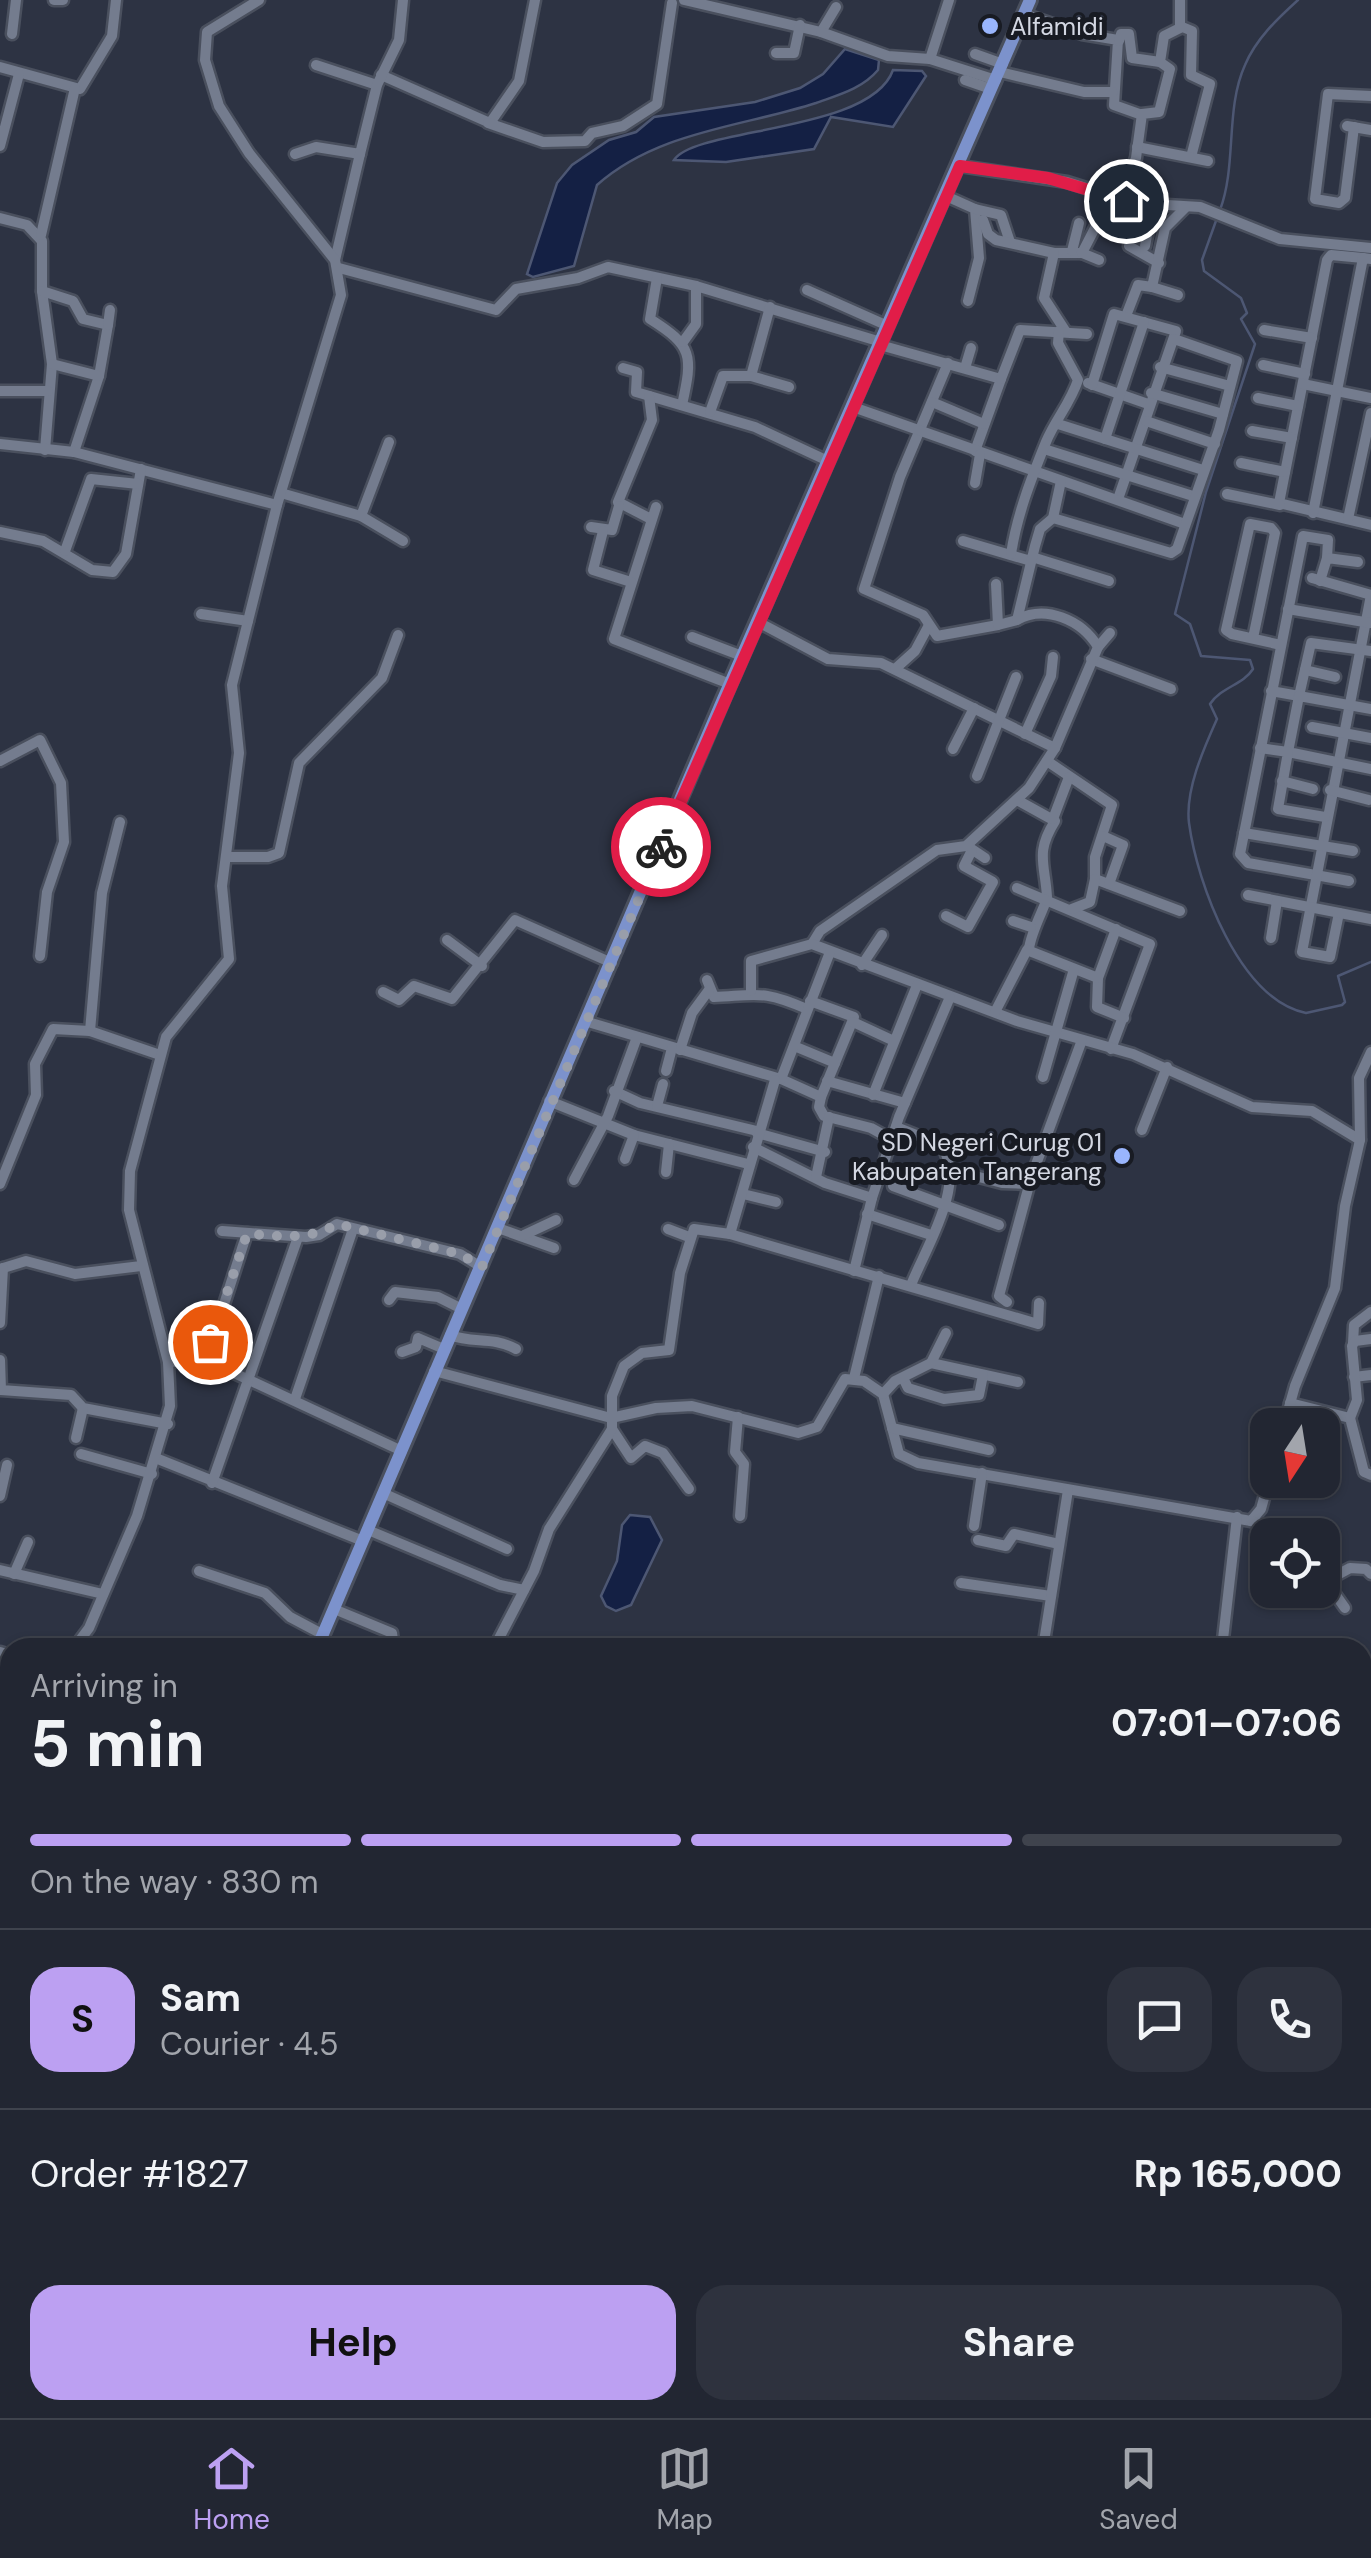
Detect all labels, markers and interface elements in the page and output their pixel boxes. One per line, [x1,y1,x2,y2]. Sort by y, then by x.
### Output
place label: Alfamidi [1010,10,1104,43]
marker: Alfamidi [979,15,1001,37]
pin [1084,159,1169,244]
icon: home [1099,174,1154,229]
courier [611,797,711,897]
icon: bike [634,820,689,875]
place label: SD Negeri Curug 01 Kabupaten Tangerang [852,1126,1102,1188]
marker: SD Negeri Curug 01 Kabupaten Tangerang [1111,1145,1133,1167]
pin [168,1300,253,1385]
icon: bag [183,1315,238,1370]
north arrow [1250,1408,1340,1498]
map controls [1250,1408,1340,1608]
button: locate [1250,1518,1340,1608]
text: Arriving in [30,1665,178,1707]
text: 07:01–07:06 [1111,1698,1342,1748]
text: 5 min [30,1702,205,1786]
text: On the way · 830 m [30,1861,318,1903]
button: chat [1107,1967,1212,2072]
button: phone [1237,1967,1342,2072]
text: Sam [160,1973,241,2023]
text: S [71,1994,94,2044]
text: Courier · 4.5 [160,2023,338,2065]
text: Order #1827 [30,2149,249,2199]
text: Rp 165,000 [1134,2149,1342,2199]
button: Help [30,2285,676,2400]
button: Share [696,2285,1342,2400]
tab: Home [193,2441,270,2538]
tab: Map [656,2441,713,2538]
tab: Saved [1099,2441,1178,2538]

